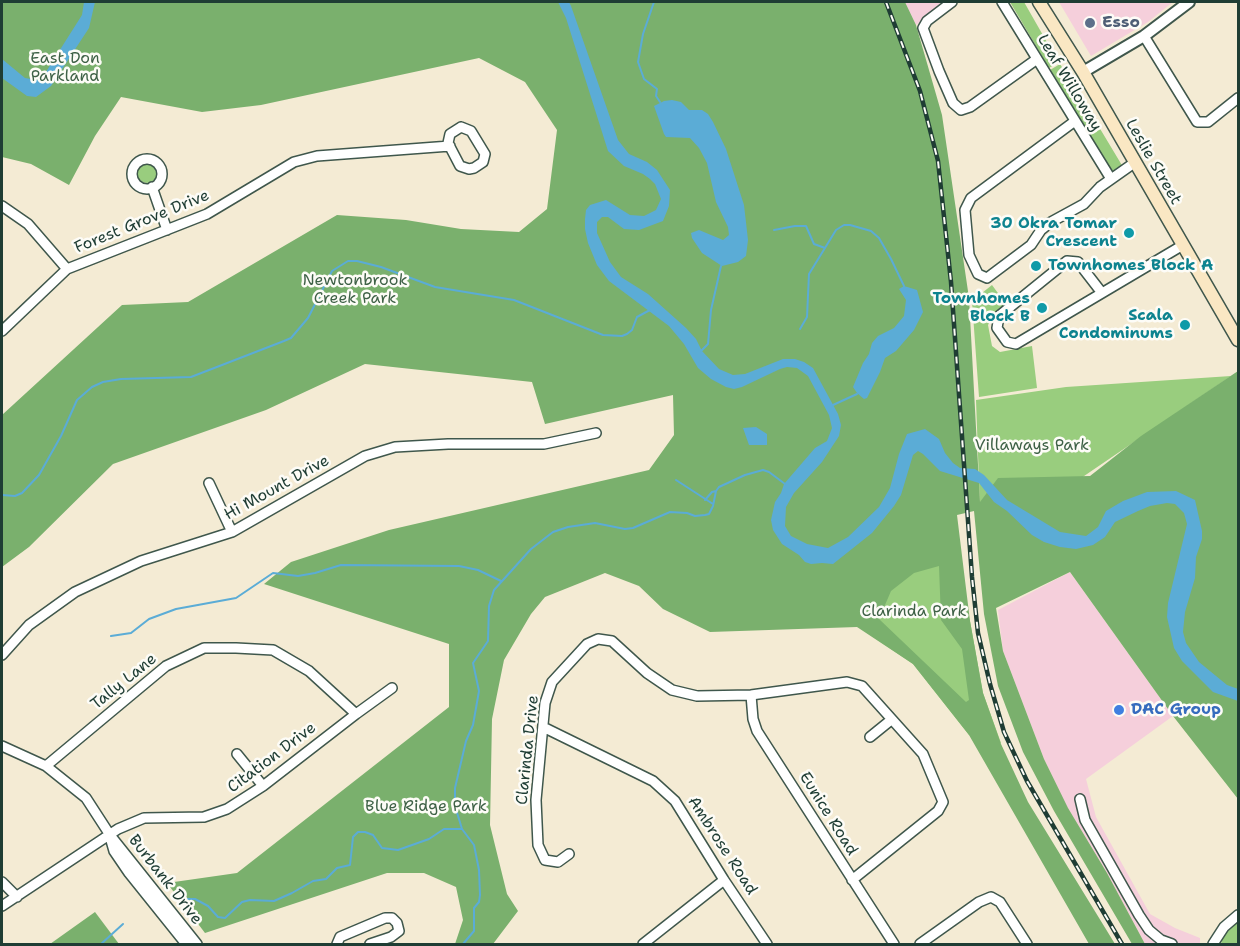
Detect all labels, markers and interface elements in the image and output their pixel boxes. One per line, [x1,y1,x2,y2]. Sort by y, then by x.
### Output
place label: Esso [1102,13,1140,33]
marker: Esso [1083,16,1097,30]
street label: Leaf Willoway [1033,31,1105,135]
park label: East Don Parkland [30,49,100,87]
street label: Leslie Street [1121,116,1185,208]
street label: Forest Grove Drive [72,186,212,258]
place label: 30 Okra Tomar Crescent [990,214,1117,252]
marker: 30 Okra Tomar Crescent [1122,226,1136,240]
place label: Townhomes Block A [1048,256,1213,276]
marker: Townhomes Block A [1029,259,1043,273]
park label: Newtonbrook Creek Park [302,271,408,309]
place label: Townhomes Block B [933,289,1030,327]
marker: Townhomes Block B [1035,301,1049,315]
place label: Scala Condominums [1059,306,1173,344]
marker: Scala Condominums [1178,318,1192,332]
park label: Villaways Park [975,436,1089,456]
street label: Hi Mount Drive [221,451,333,525]
park label: Clarinda Park [861,602,967,622]
street label: Tally Lane [87,650,161,714]
street label: Clarinda Drive [513,694,543,806]
place label: DAC Group [1131,700,1221,720]
marker: DAC Group [1112,703,1126,717]
street label: Citation Drive [224,719,320,797]
street label: Eunice Road [795,769,861,859]
street label: Ambrose Road [683,793,761,899]
park label: Blue Ridge Park [365,797,487,817]
street label: Burbank Drive [124,831,206,929]

